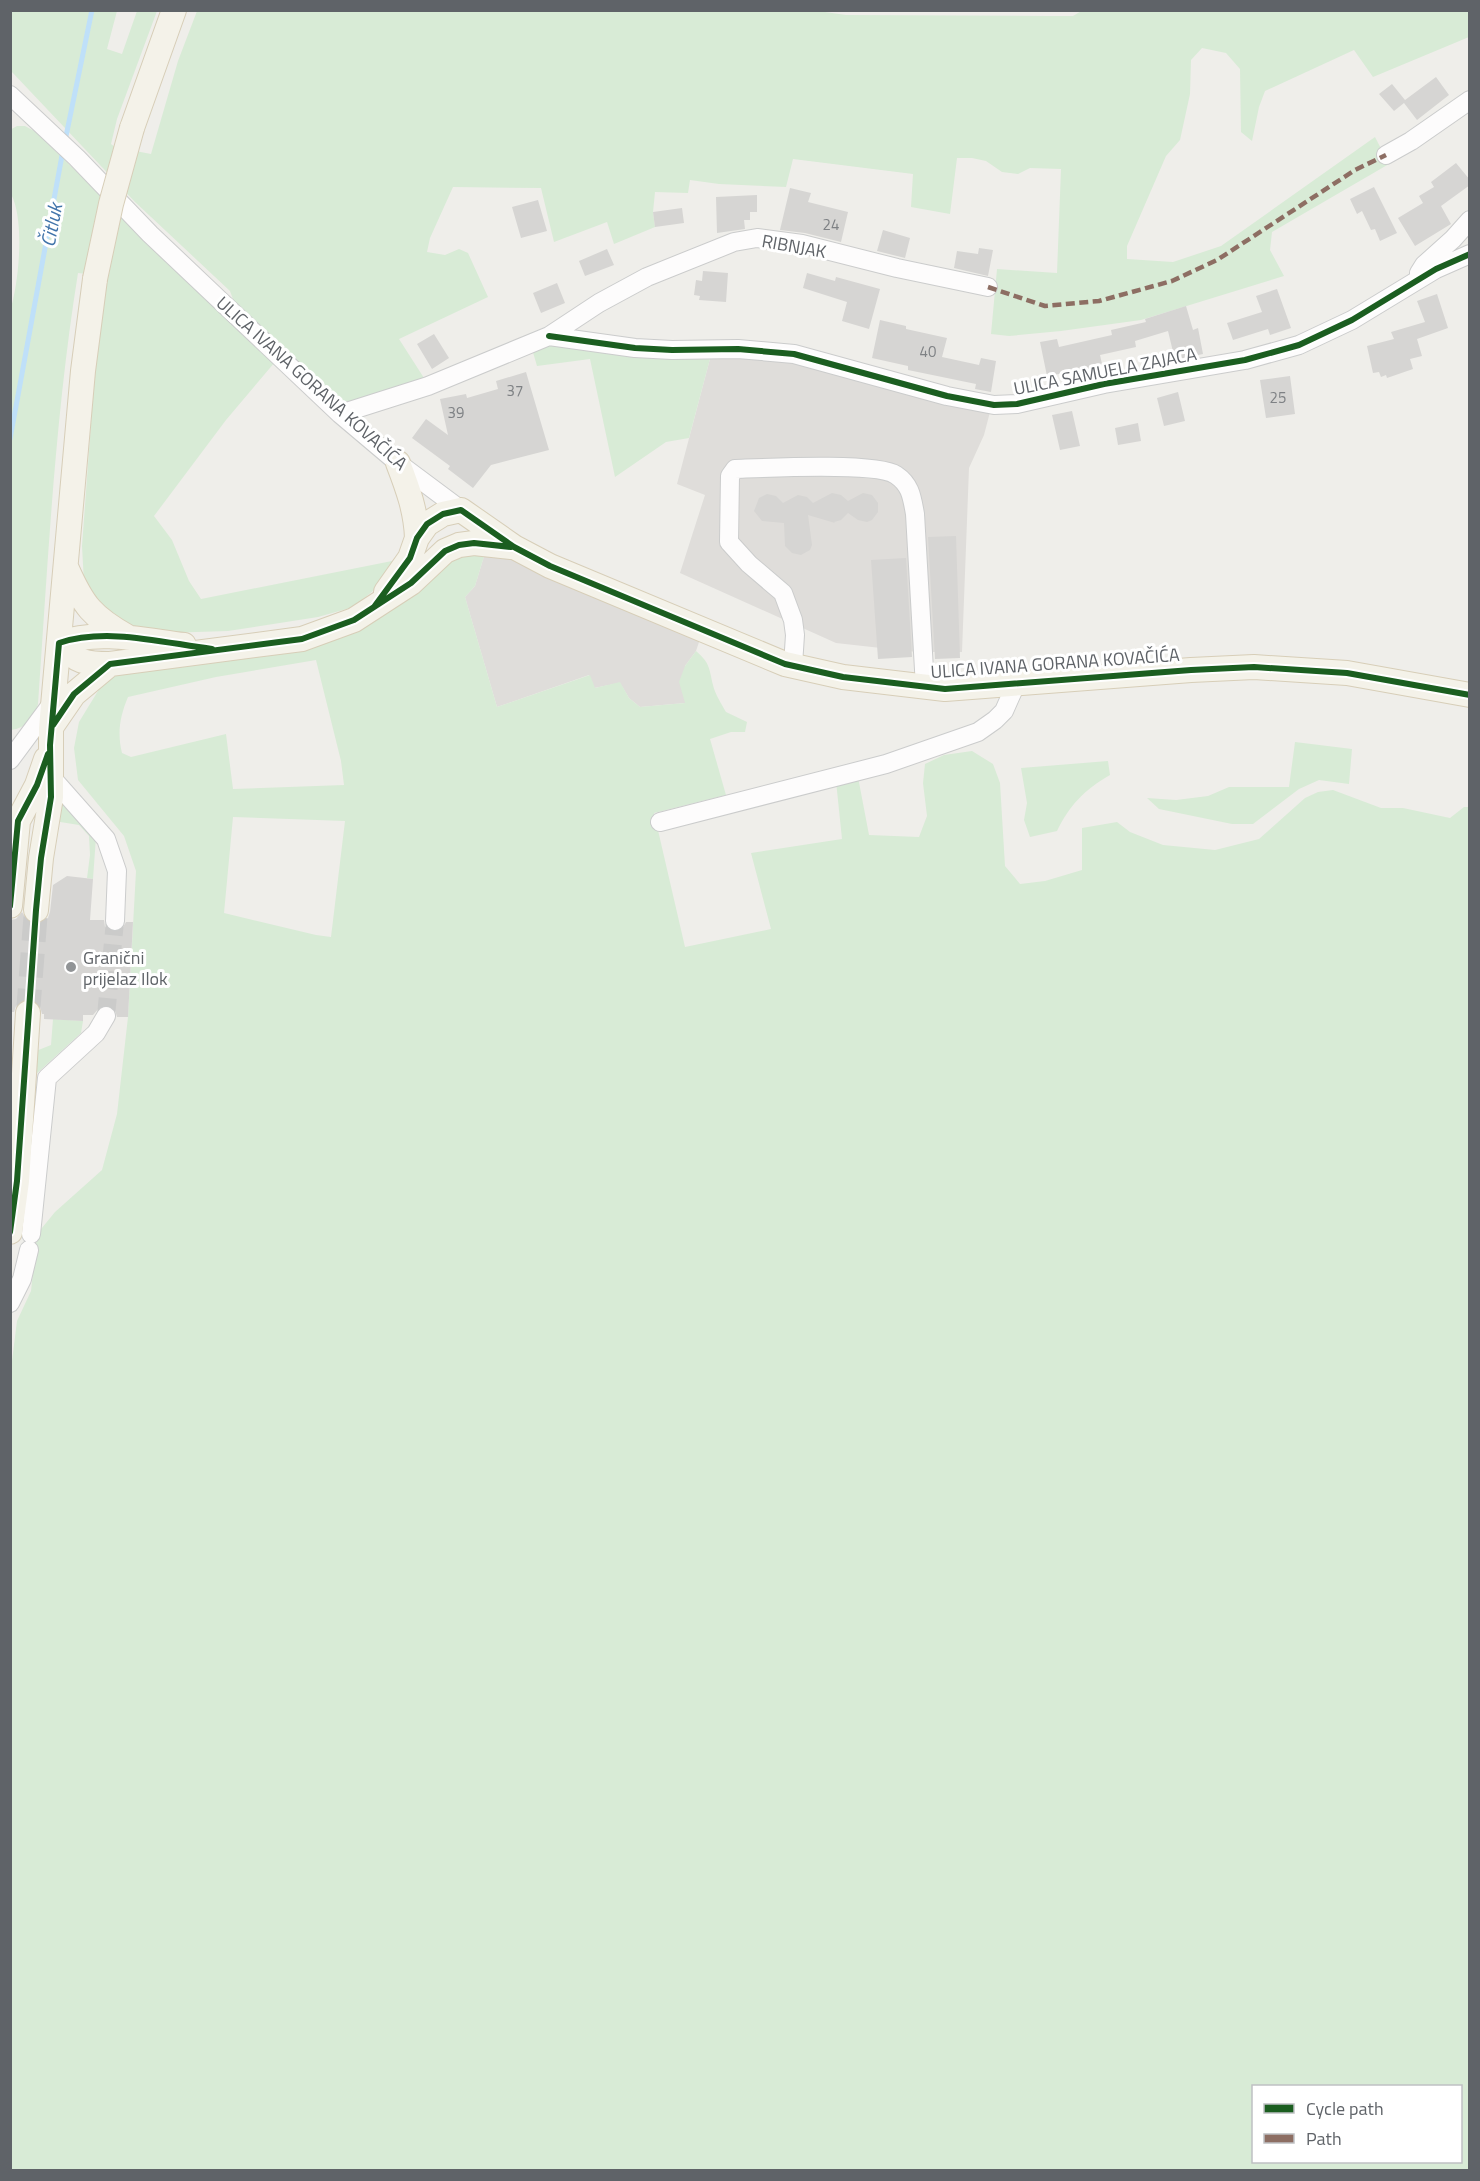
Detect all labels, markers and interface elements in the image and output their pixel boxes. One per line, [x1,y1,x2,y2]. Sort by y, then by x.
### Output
water label: Čitluk [32,199,71,249]
house number: 24 [823,213,839,236]
street label: RIBNJAK [760,227,828,265]
street label: ULICA IVANA GORANA KOVAČIĆA [210,290,414,477]
house number: 40 [920,340,936,363]
street label: ULICA SAMUELA ZAJACA [1011,340,1199,402]
house number: 37 [507,379,523,402]
house number: 25 [1270,386,1286,409]
house number: 39 [448,401,464,424]
street label: ULICA IVANA GORANA KOVAČIĆA [930,641,1181,685]
place label: Granični prijelaz Ilok [83,944,168,992]
marker: Granični prijelaz Ilok [64,960,78,974]
legend [1252,2085,1462,2163]
text: Cycle path [1306,2095,1384,2122]
text: Path [1306,2125,1342,2152]

